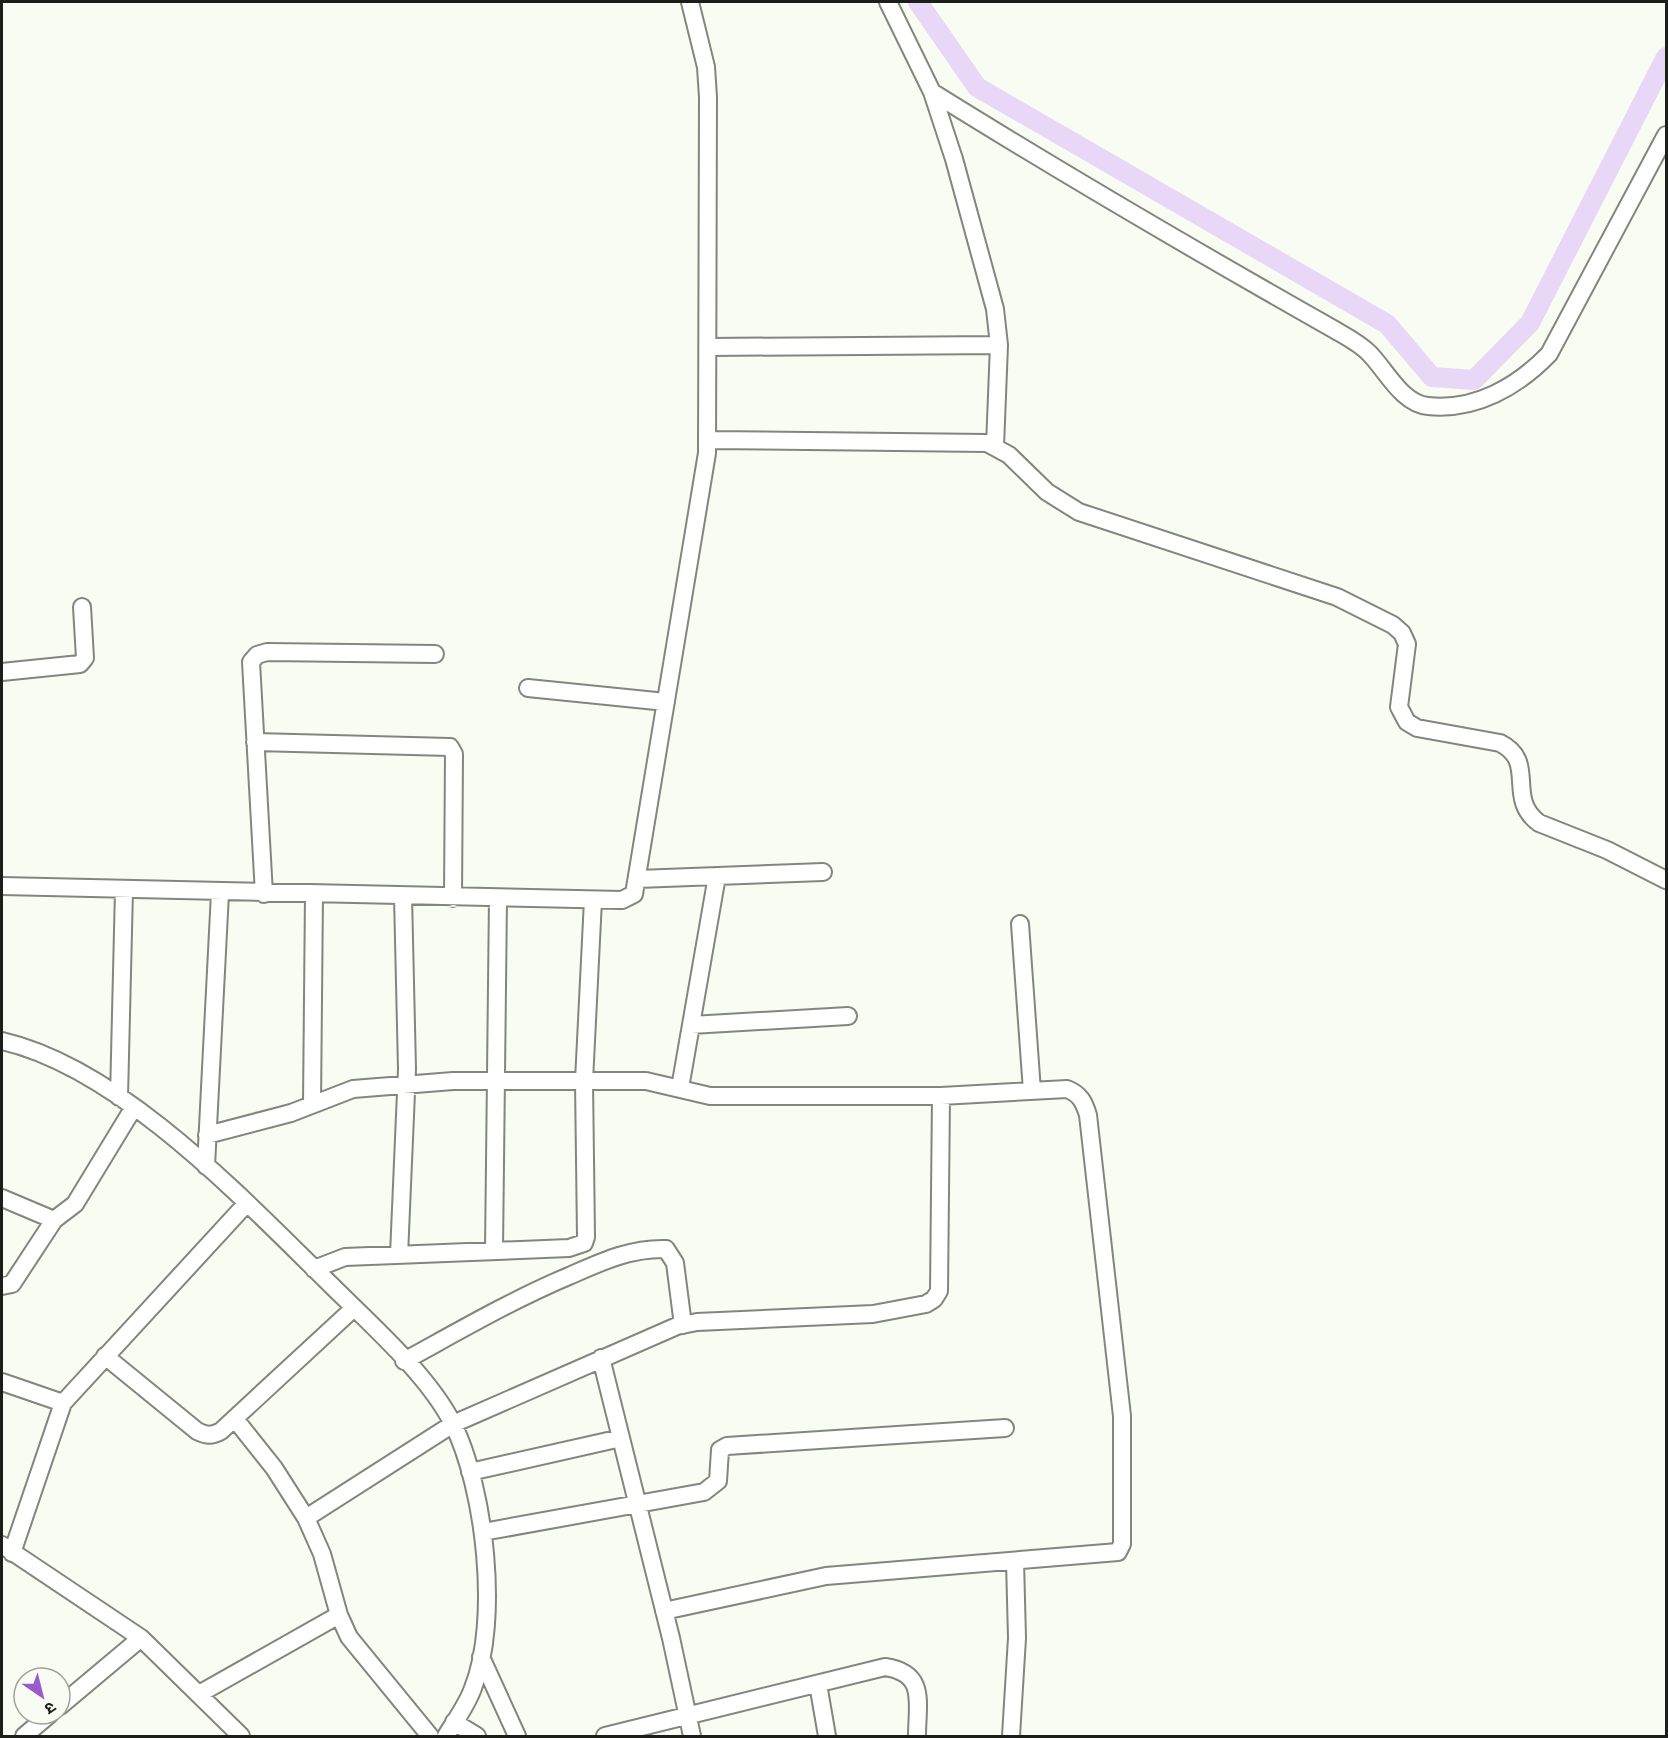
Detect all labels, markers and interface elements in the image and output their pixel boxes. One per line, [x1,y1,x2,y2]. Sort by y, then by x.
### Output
north arrow [12,1666,72,1726]
text: उ [41,1698,60,1720]

